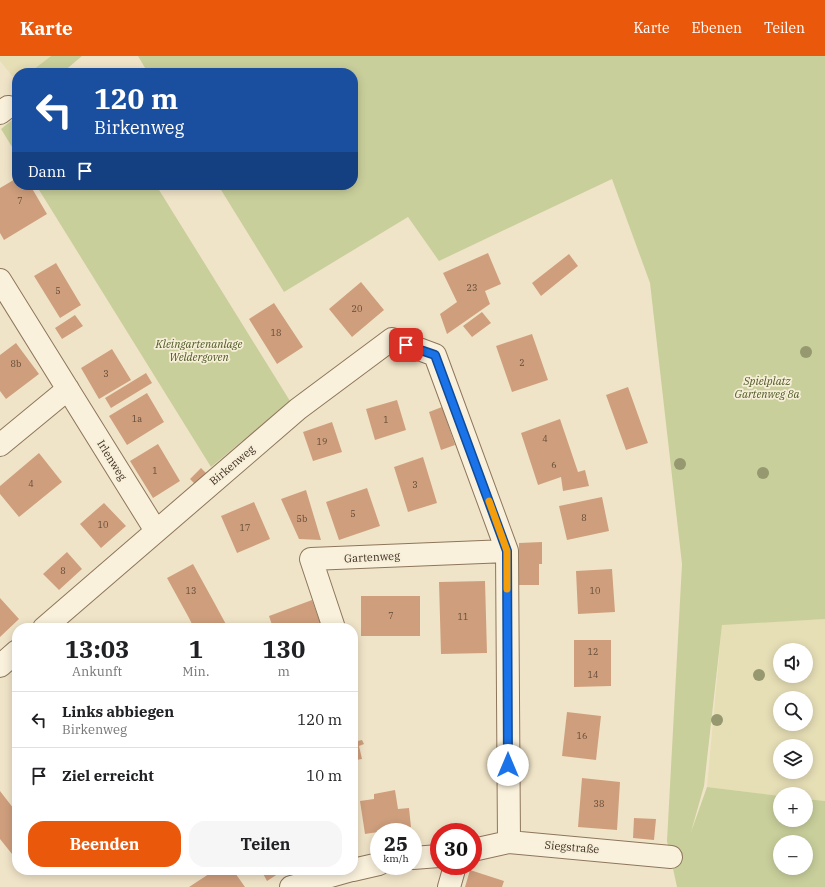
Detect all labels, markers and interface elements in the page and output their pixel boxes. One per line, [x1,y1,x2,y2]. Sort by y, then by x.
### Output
text: Karte [20,16,73,40]
text: Karte [633,19,670,37]
text: Ebenen [692,19,742,37]
text: Teilen [764,19,805,37]
text: 120 m [94,80,178,117]
icon: left [28,84,80,136]
text: Birkenweg [94,116,184,139]
icon: arrive [74,160,96,182]
text: Dann [28,162,66,181]
house number: 7 [17,195,23,206]
house number: 23 [467,282,477,293]
house number: 5 [55,285,61,296]
house number: 20 [352,303,362,314]
house number: 18 [271,327,281,338]
pin [389,328,423,362]
icon: arrive [395,334,417,356]
park label: Kleingartenanlage Weldergoven [155,337,242,364]
house number: 2 [519,357,525,368]
house number: 8b [11,358,21,369]
house number: 3 [103,368,109,379]
park label: Spielplatz Gartenweg 8a [734,374,800,401]
house number: 1a [132,413,142,424]
house number: 1 [383,414,389,425]
house number: 4 [542,433,548,444]
house number: 19 [317,436,327,447]
street label: Irlenweg [94,437,130,483]
street label: Birkenweg [206,442,258,488]
house number: 6 [551,459,557,470]
house number: 1 [152,465,158,476]
house number: 4 [28,478,34,489]
house number: 3 [412,479,418,490]
house number: 5 [350,508,356,519]
house number: 8 [581,512,587,523]
house number: 5b [297,513,307,524]
house number: 10 [98,519,108,530]
house number: 17 [240,522,250,533]
street label: Gartenweg [344,549,400,565]
house number: 8 [60,565,66,576]
house number: 13 [186,585,196,596]
house number: 10 [590,585,600,596]
house number: 7 [388,610,394,621]
house number: 11 [458,611,468,622]
text: 13:03 [65,633,130,665]
text: 1 [189,633,203,665]
text: 130 [262,633,305,665]
map controls [773,643,813,875]
button: sound [773,643,813,683]
house number: 12 [588,646,598,657]
text: Ankunft [72,663,122,680]
text: Min. [182,663,210,680]
text: m [278,663,290,680]
house number: 14 [588,669,598,680]
button: search [773,691,813,731]
text: Links abbiegen [62,702,174,721]
icon: left [28,709,50,731]
text: 120 m [297,710,342,729]
text: Birkenweg [62,721,127,738]
house number: 16 [577,730,587,741]
button: layers [773,739,813,779]
position arrow [487,744,529,786]
icon: arrive [28,765,50,787]
text: Ziel erreicht [62,766,154,785]
text: 10 m [306,766,342,785]
button: + [773,787,813,827]
house number: 38 [594,798,604,809]
button: Beenden [28,821,181,867]
button: Teilen [189,821,342,867]
speed limit sign: 30 [430,823,482,875]
text: 25 [384,830,408,857]
button: − [773,835,813,875]
street label: Siegstraße [544,838,600,856]
text: km/h [383,852,409,865]

